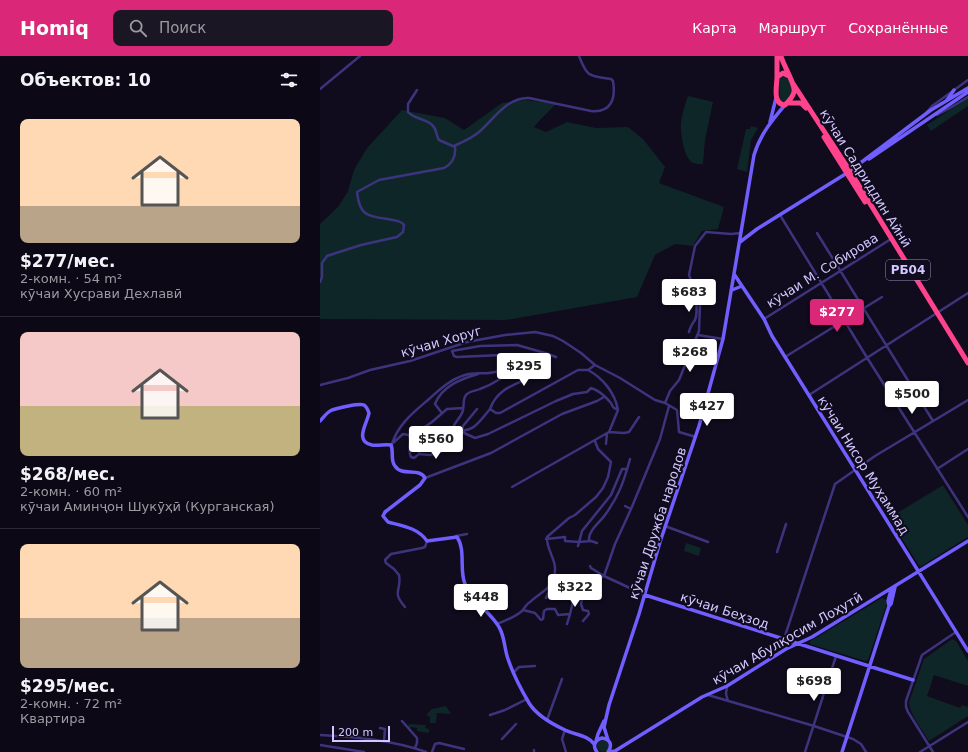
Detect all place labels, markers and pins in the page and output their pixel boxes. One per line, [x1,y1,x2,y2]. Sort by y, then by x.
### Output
pin: $683 [665,279,713,313]
pin: $277 [813,299,861,333]
pin: $268 [666,339,714,373]
pin: $295 [500,353,548,387]
pin: $500 [888,381,936,415]
pin: $427 [683,393,731,427]
pin: $560 [412,426,460,460]
pin: $322 [551,574,599,608]
pin: $448 [457,584,505,618]
pin: $698 [790,668,838,702]

